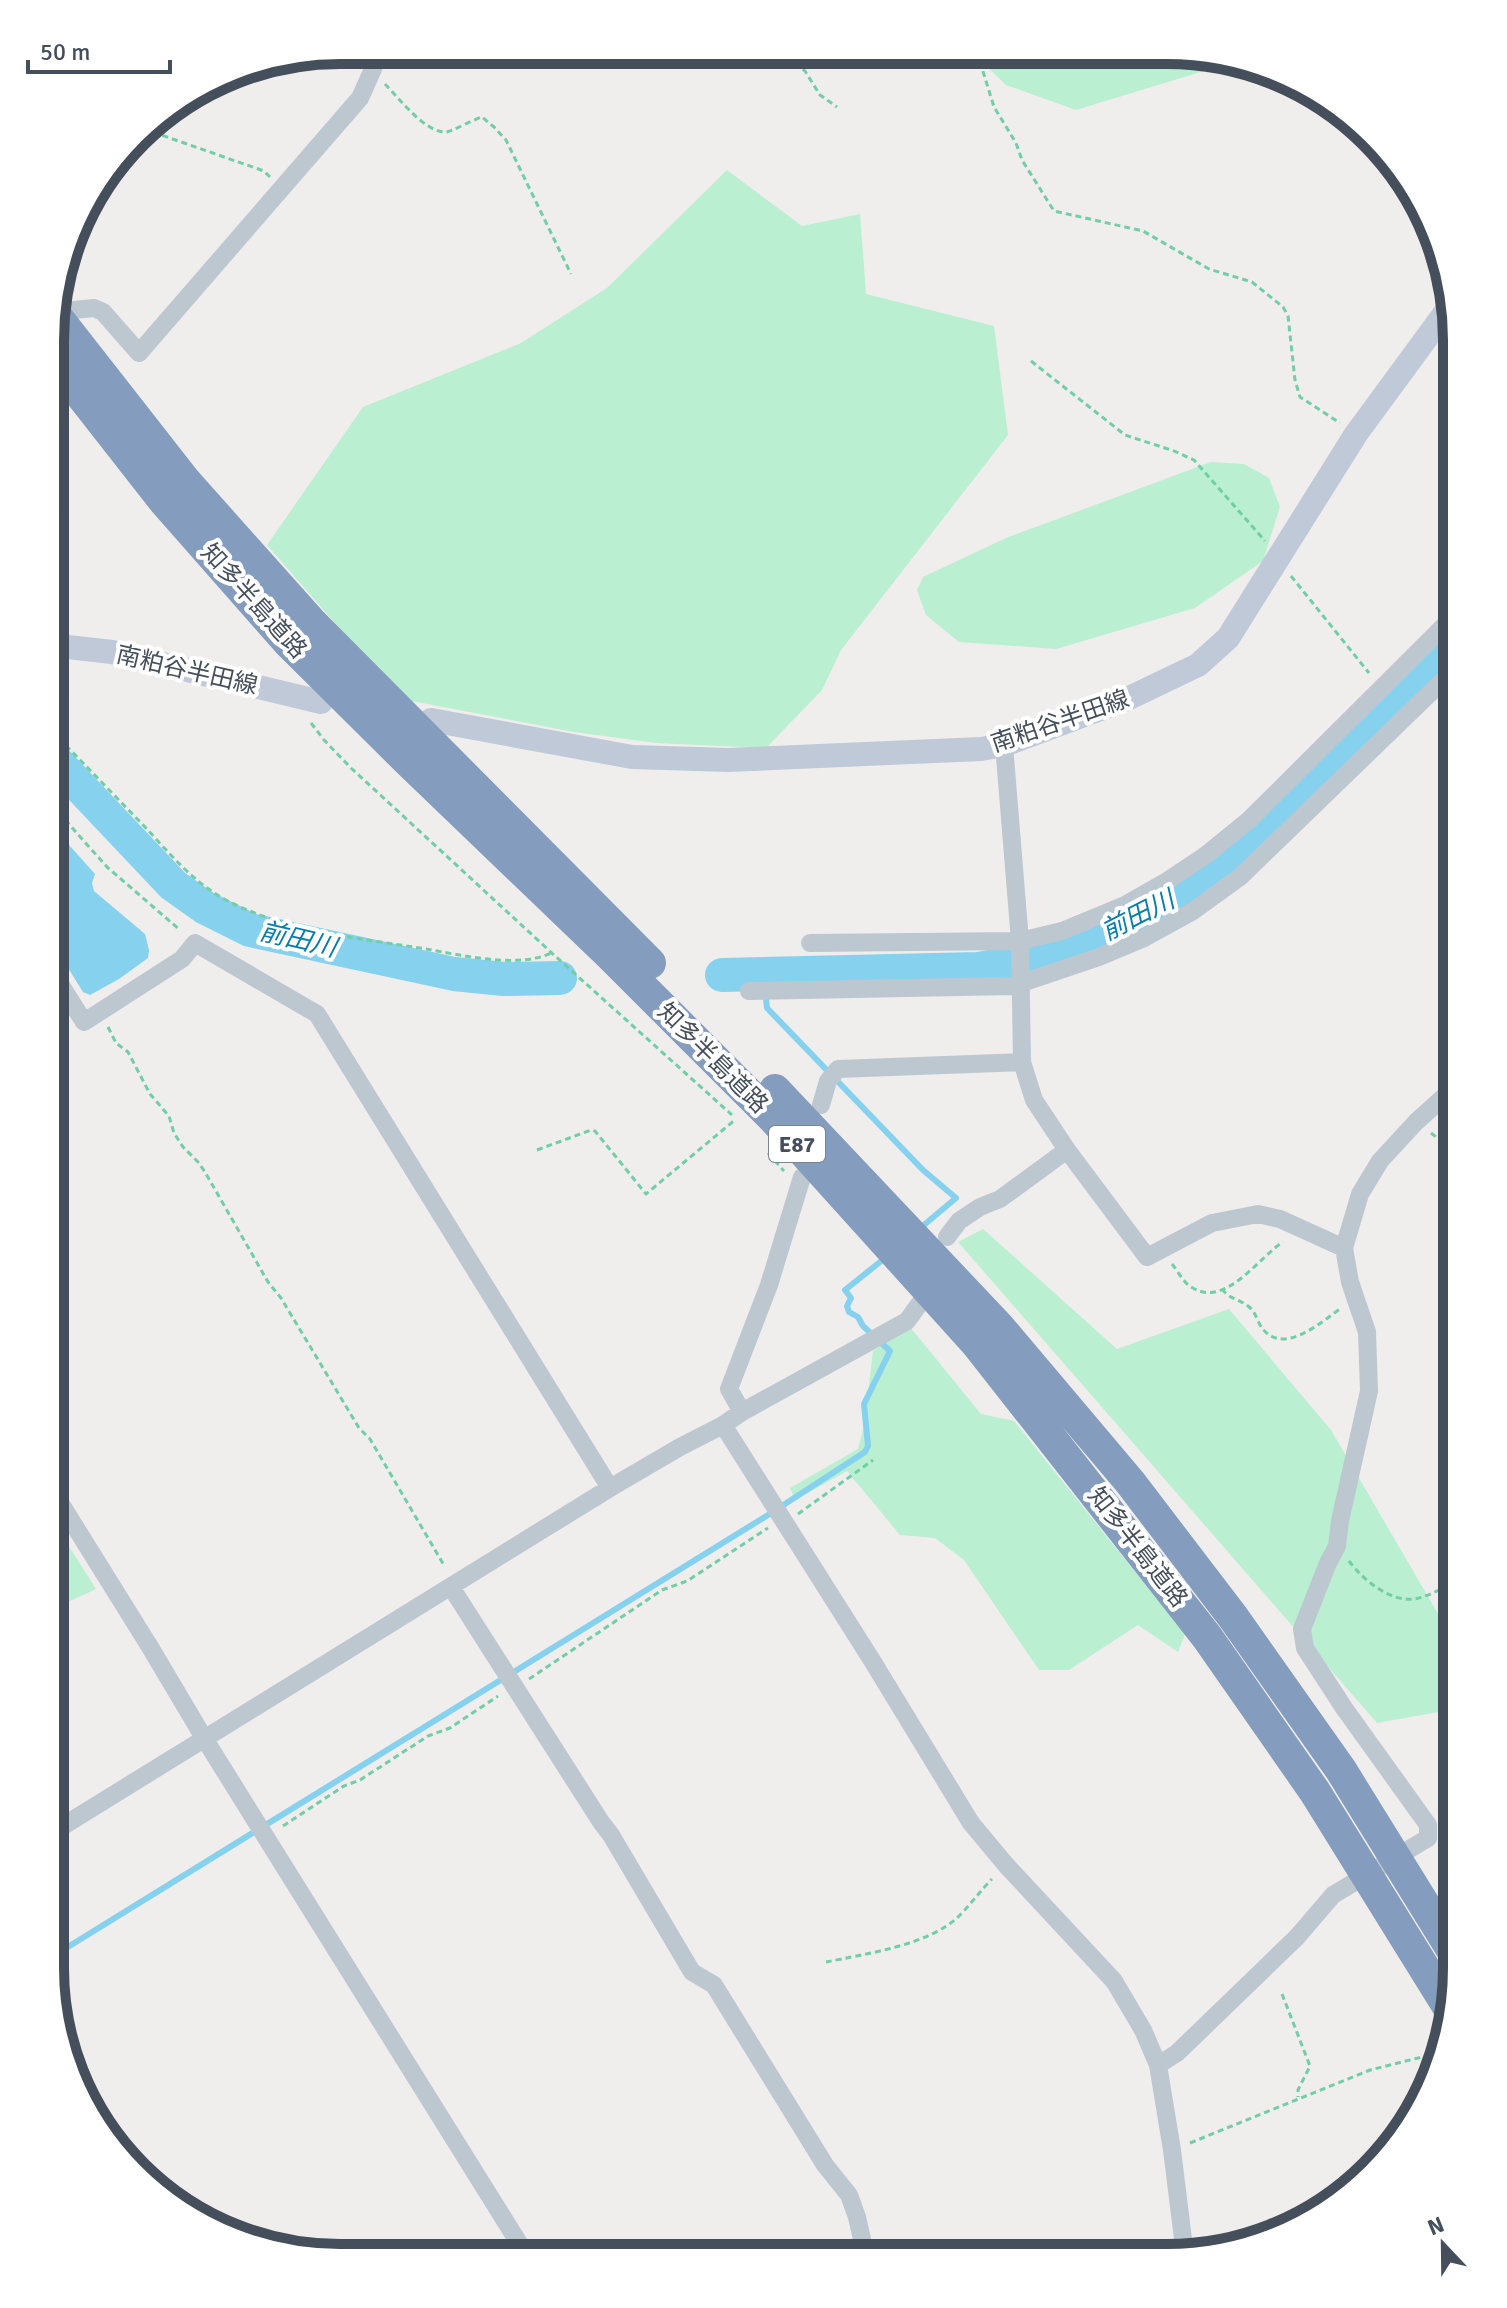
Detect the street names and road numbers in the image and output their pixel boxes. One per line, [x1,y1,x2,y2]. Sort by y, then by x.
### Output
street label: 知多半島道路 [195,537,313,665]
street label: 南粕谷半田線 [113,639,261,701]
street label: 南粕谷半田線 [987,683,1133,759]
street label: 知多半島道路 [651,996,775,1120]
road number: E87 [769,1126,825,1162]
street label: 知多半島道路 [1082,1481,1194,1613]

